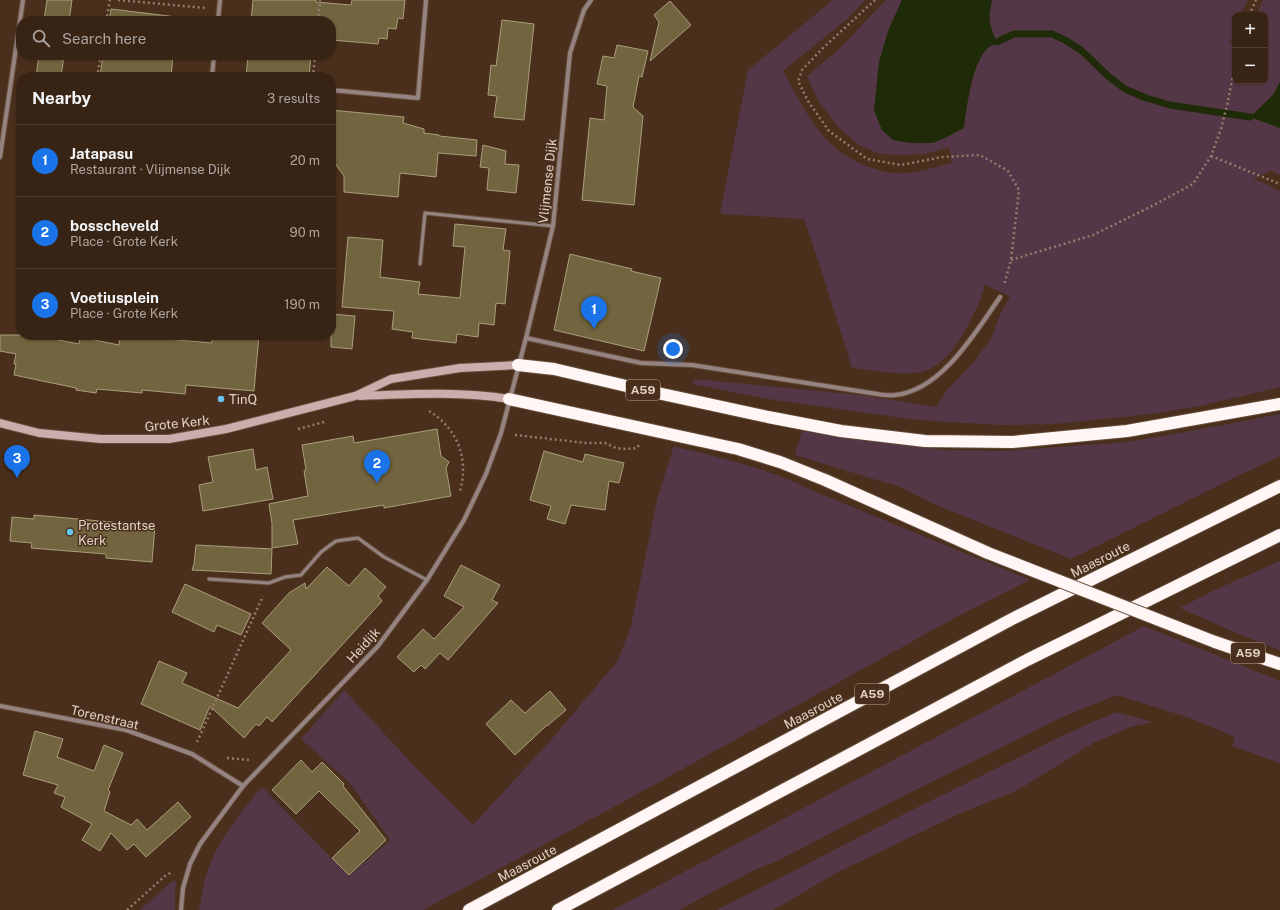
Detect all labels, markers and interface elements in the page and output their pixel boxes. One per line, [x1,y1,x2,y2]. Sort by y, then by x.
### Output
map controls [1232,12,1268,84]
button: + [1232,12,1268,48]
search box [16,16,336,60]
icon: search [30,27,52,49]
text: Search here [62,30,146,47]
button: − [1232,48,1268,84]
text: Nearby [32,88,91,108]
text: 3 results [267,91,320,106]
street label: Vlijmense Dijk [536,138,559,224]
text: Jatapasu [70,145,133,162]
text: 1 [42,153,48,168]
text: 20 m [290,153,320,168]
text: Restaurant · Vlijmense Dijk [70,162,231,177]
text: bosscheveld [70,217,159,234]
text: 2 [41,225,49,240]
text: 90 m [290,225,320,240]
text: Place · Grote Kerk [70,234,178,249]
text: Voetiusplein [70,289,159,306]
pin: 1 [581,296,607,329]
text: 3 [41,297,49,312]
text: 190 m [284,297,320,312]
text: Place · Grote Kerk [70,306,178,321]
your location [663,339,683,359]
road number: A59 [626,380,660,400]
place label: TinQ [229,392,257,407]
marker: TinQ [216,394,226,404]
street label: Grote Kerk [144,413,210,434]
pin: 3 [4,445,30,478]
pin: 2 [364,450,390,483]
place label: Protestantse Kerk [78,518,155,548]
marker: Protestantse Kerk [65,527,75,537]
street label: Maasroute [1068,538,1132,581]
street label: Heidijk [344,625,383,666]
road number: A59 [1231,643,1265,663]
road number: A59 [855,684,889,704]
street label: Maasroute [781,689,845,732]
street label: Torenstraat [69,702,140,733]
street label: Maasroute [495,842,559,885]

